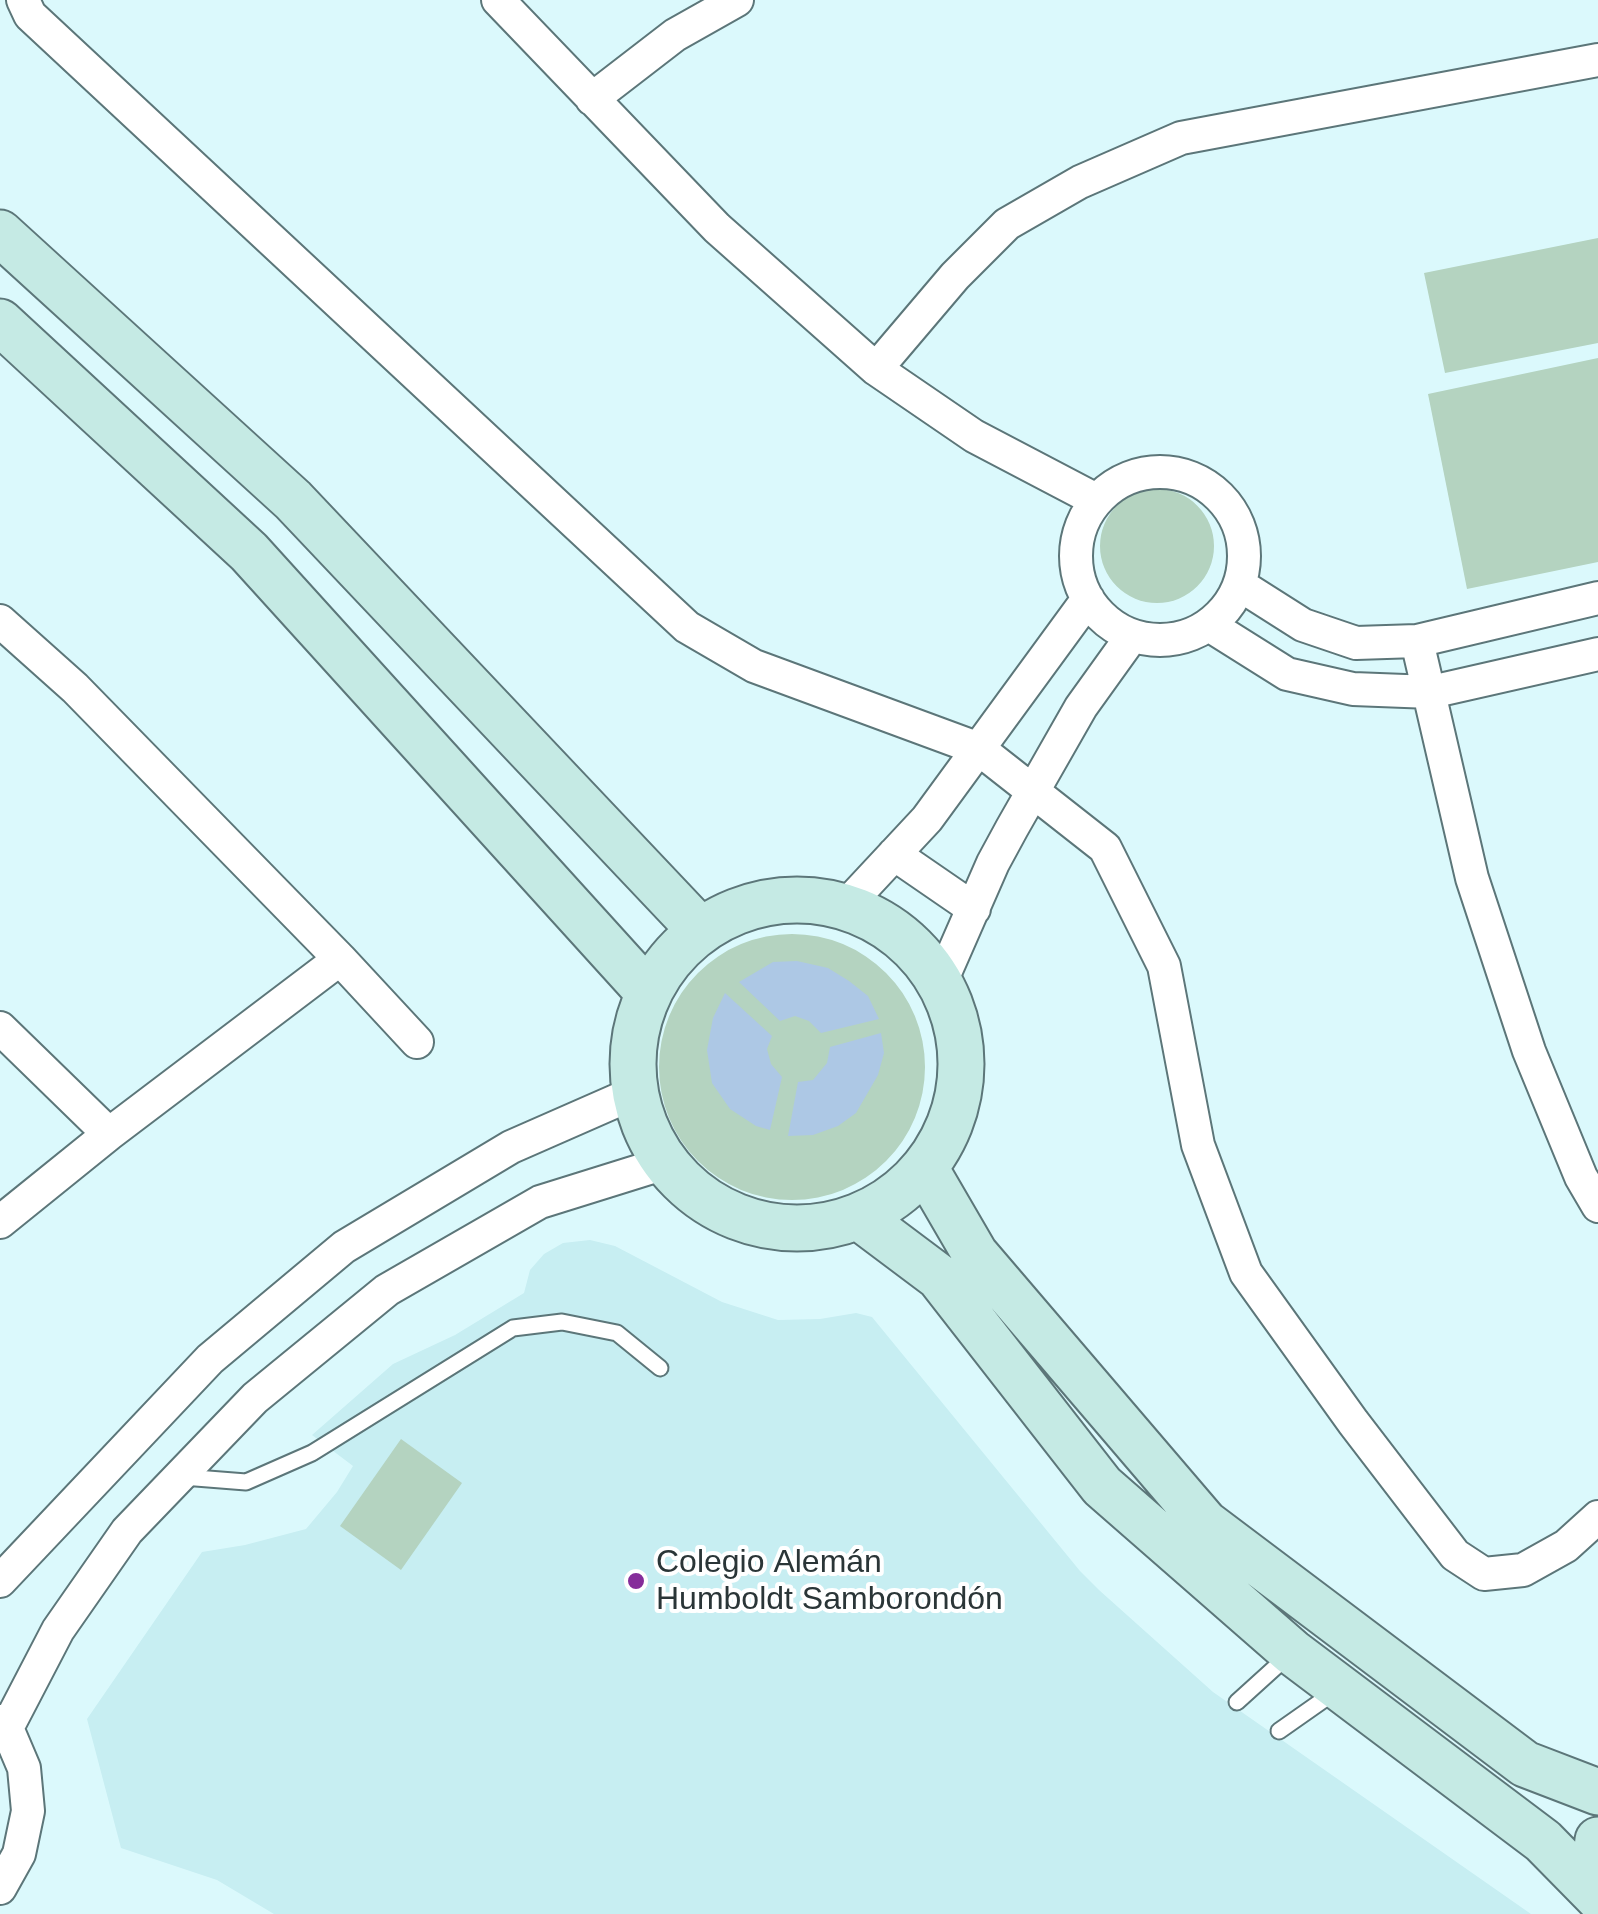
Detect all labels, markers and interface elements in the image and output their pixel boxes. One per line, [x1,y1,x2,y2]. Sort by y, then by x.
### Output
place label: Colegio Alemán Humboldt Samborondón [656,1544,1003,1619]
marker: Colegio Alemán Humboldt Samborondón [625,1570,647,1592]

